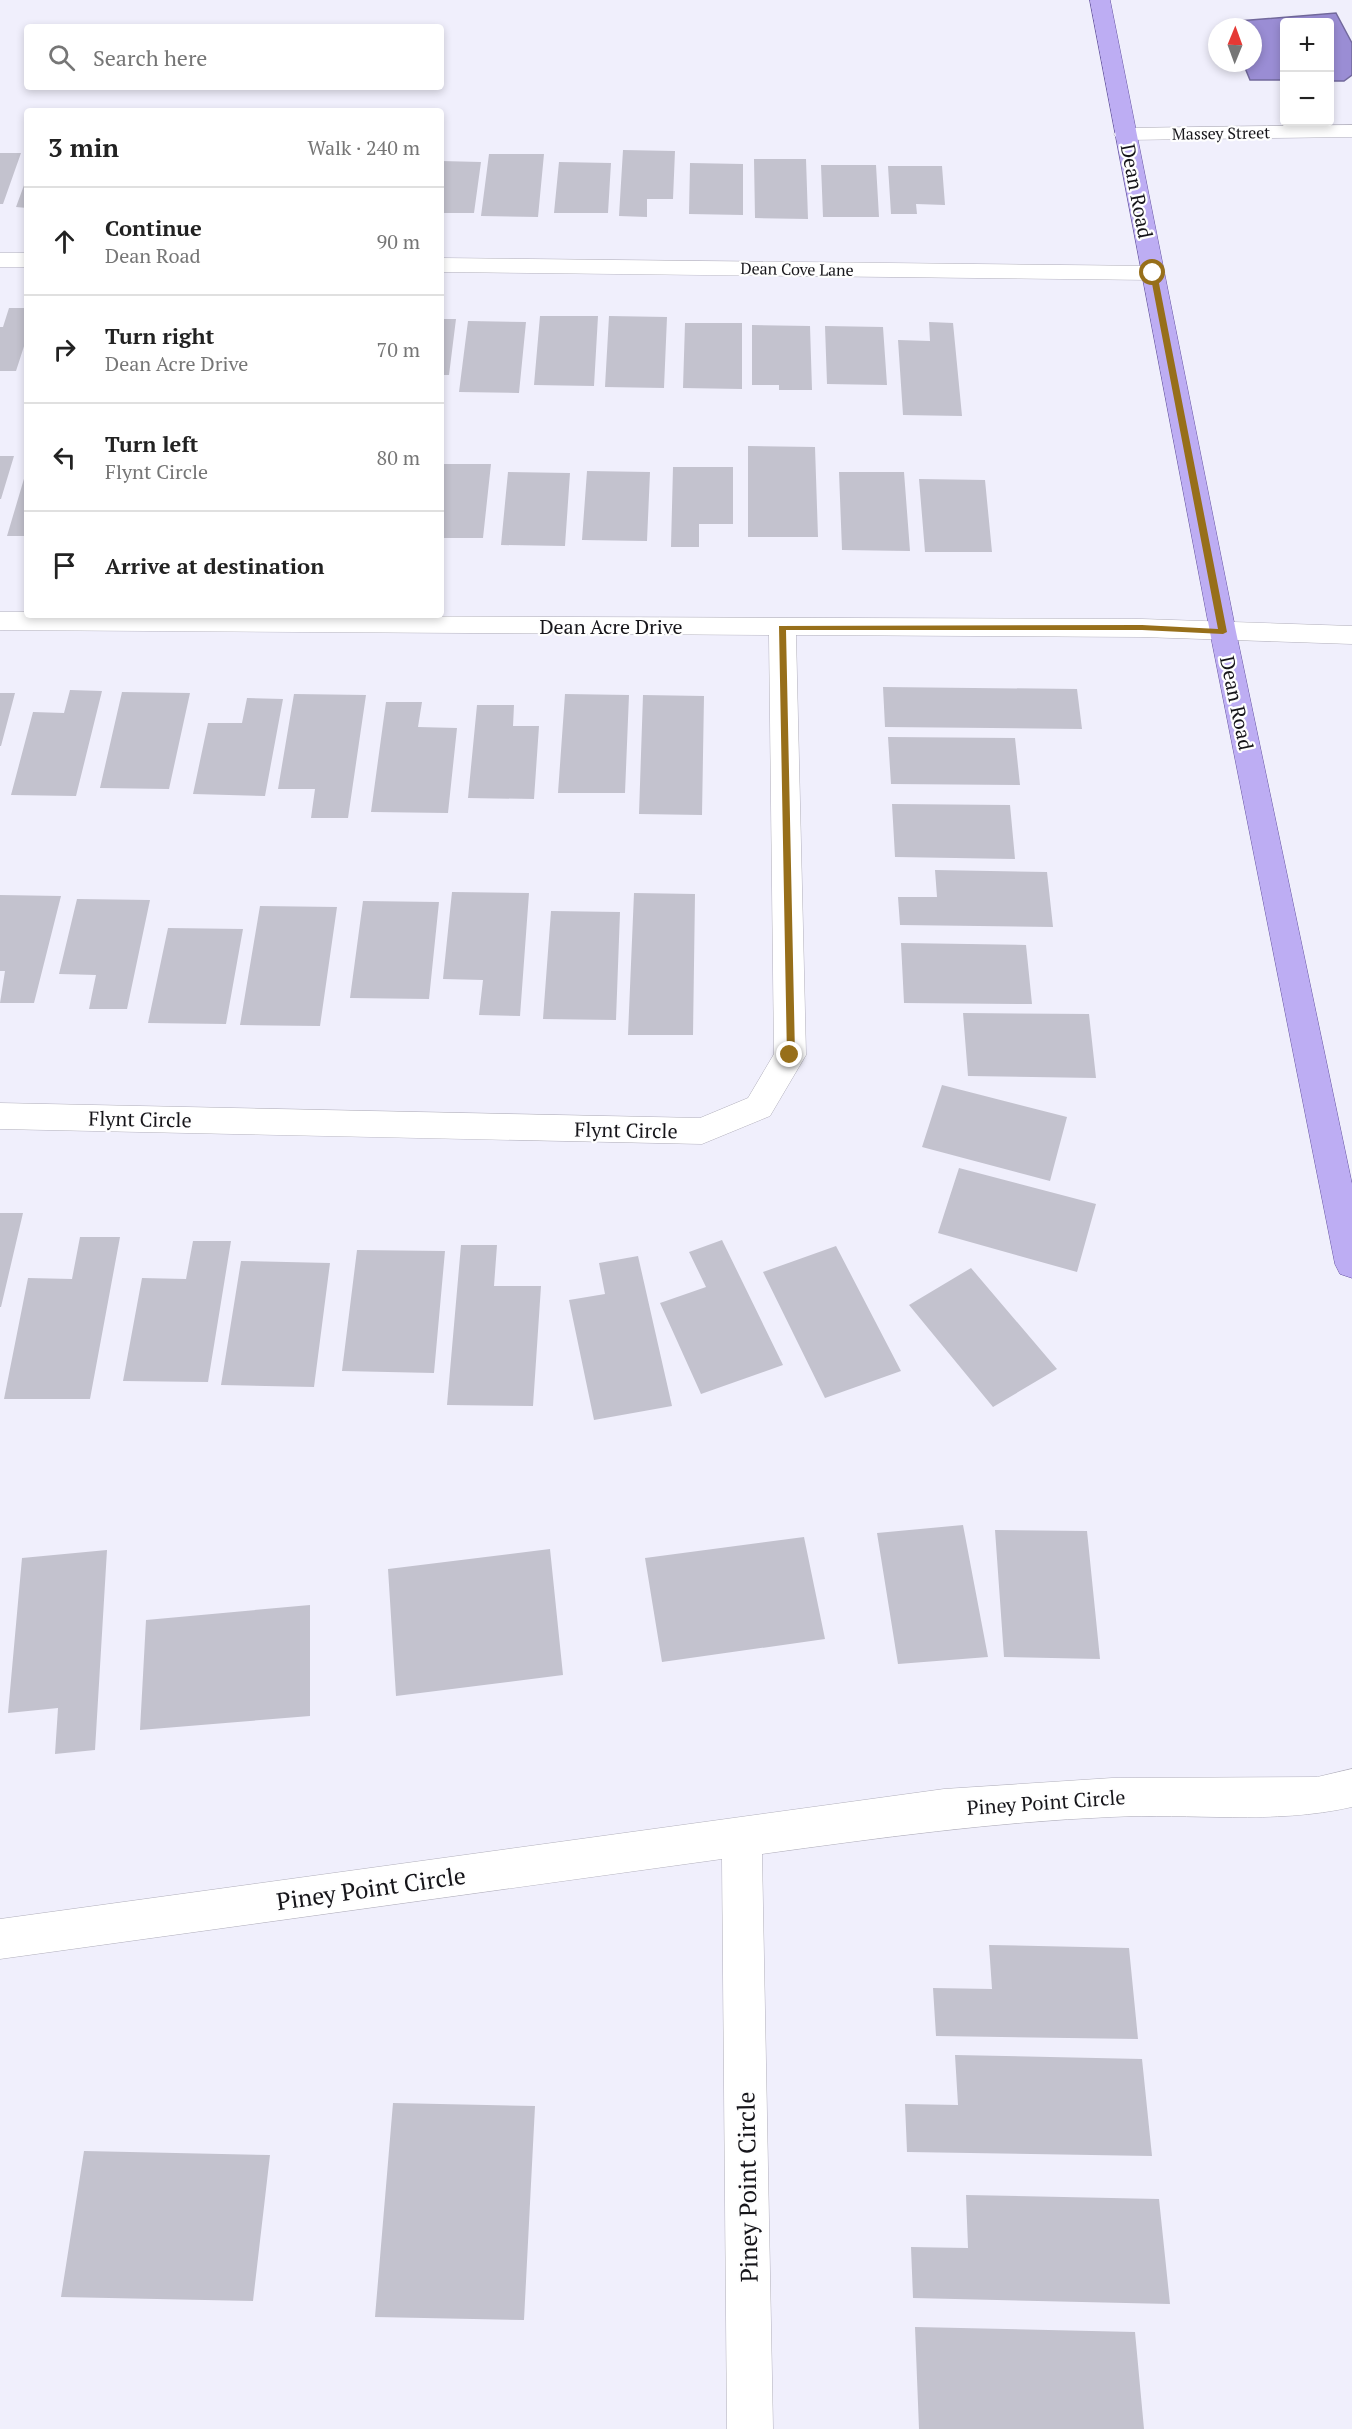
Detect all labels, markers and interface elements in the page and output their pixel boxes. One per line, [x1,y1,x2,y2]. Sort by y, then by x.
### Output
north arrow [1208,18,1262,72]
map controls [1280,18,1334,126]
button: + [1280,18,1334,72]
search box [24,24,444,90]
icon: search [45,41,78,74]
text: Search here [93,43,207,72]
button: − [1280,72,1334,126]
street label: Massey Street [1172,121,1270,145]
text: 3 min [48,130,119,164]
text: Walk · 240 m [308,134,420,161]
street label: Dean Road [1115,141,1159,241]
text: Continue [105,213,202,242]
icon: ahead [48,225,81,258]
text: 90 m [377,228,420,255]
text: Dean Road [105,242,201,269]
street label: Dean Cove Lane [740,257,854,281]
route start [1139,259,1165,285]
text: Turn right [105,321,214,350]
icon: right [48,333,81,366]
text: 70 m [377,336,420,363]
text: Dean Acre Drive [105,350,248,377]
text: Turn left [105,429,198,458]
icon: left [48,441,81,474]
text: 80 m [377,444,420,471]
text: Flynt Circle [105,458,208,485]
icon: arrive [48,549,81,582]
text: Arrive at destination [105,551,324,580]
street label: Dean Acre Drive [539,613,683,640]
street label: Dean Road [1214,653,1260,753]
route end [776,1041,802,1067]
street label: Flynt Circle [88,1105,192,1133]
street label: Flynt Circle [574,1116,678,1144]
street label: Piney Point Circle [966,1783,1126,1821]
street label: Piney Point Circle [274,1859,468,1917]
street label: Piney Point Circle [729,2091,765,2283]

